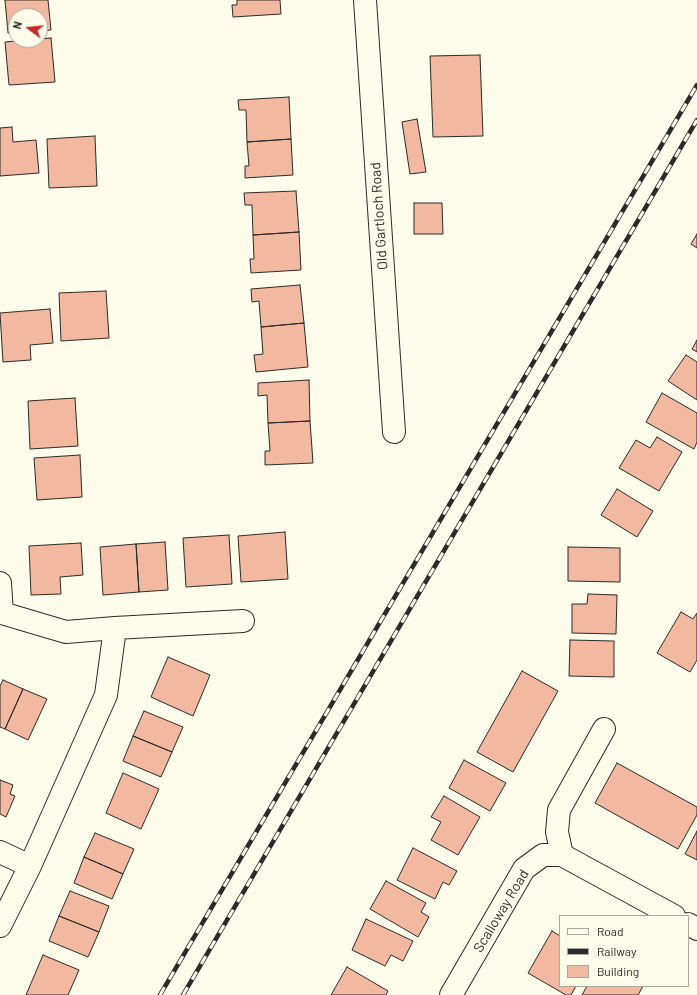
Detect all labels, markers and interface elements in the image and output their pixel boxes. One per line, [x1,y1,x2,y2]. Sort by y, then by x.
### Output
north arrow [8,8,48,48]
text: N [10,20,24,30]
street label: Old Gartloch Road [367,162,391,270]
street label: Scalloway Road [470,867,532,955]
legend [559,915,689,987]
text: Road [597,924,624,938]
text: Railway [597,944,636,958]
text: Building [597,964,639,978]

